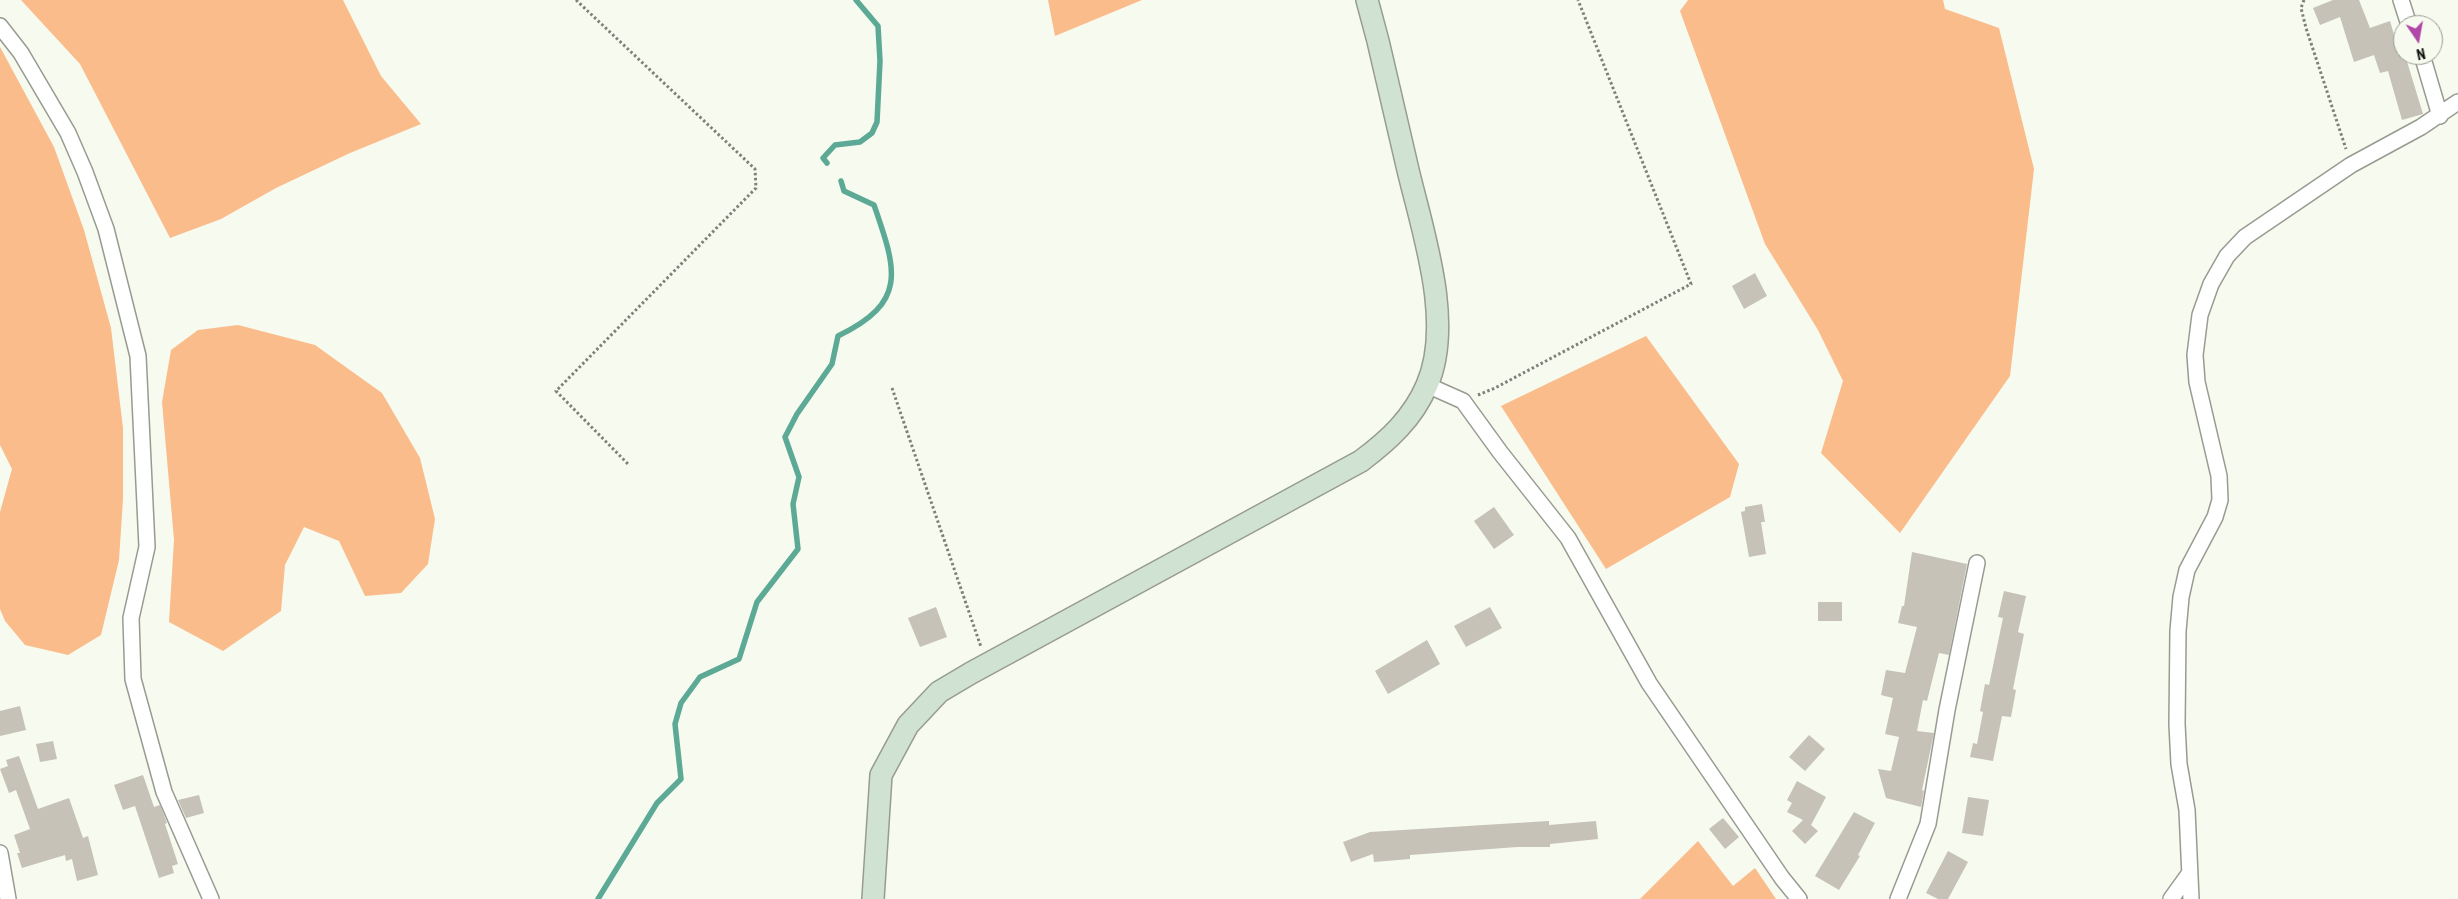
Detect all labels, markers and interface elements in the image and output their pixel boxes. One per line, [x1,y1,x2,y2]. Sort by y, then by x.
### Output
north arrow [2393,15,2443,65]
text: N [2415,45,2427,62]

